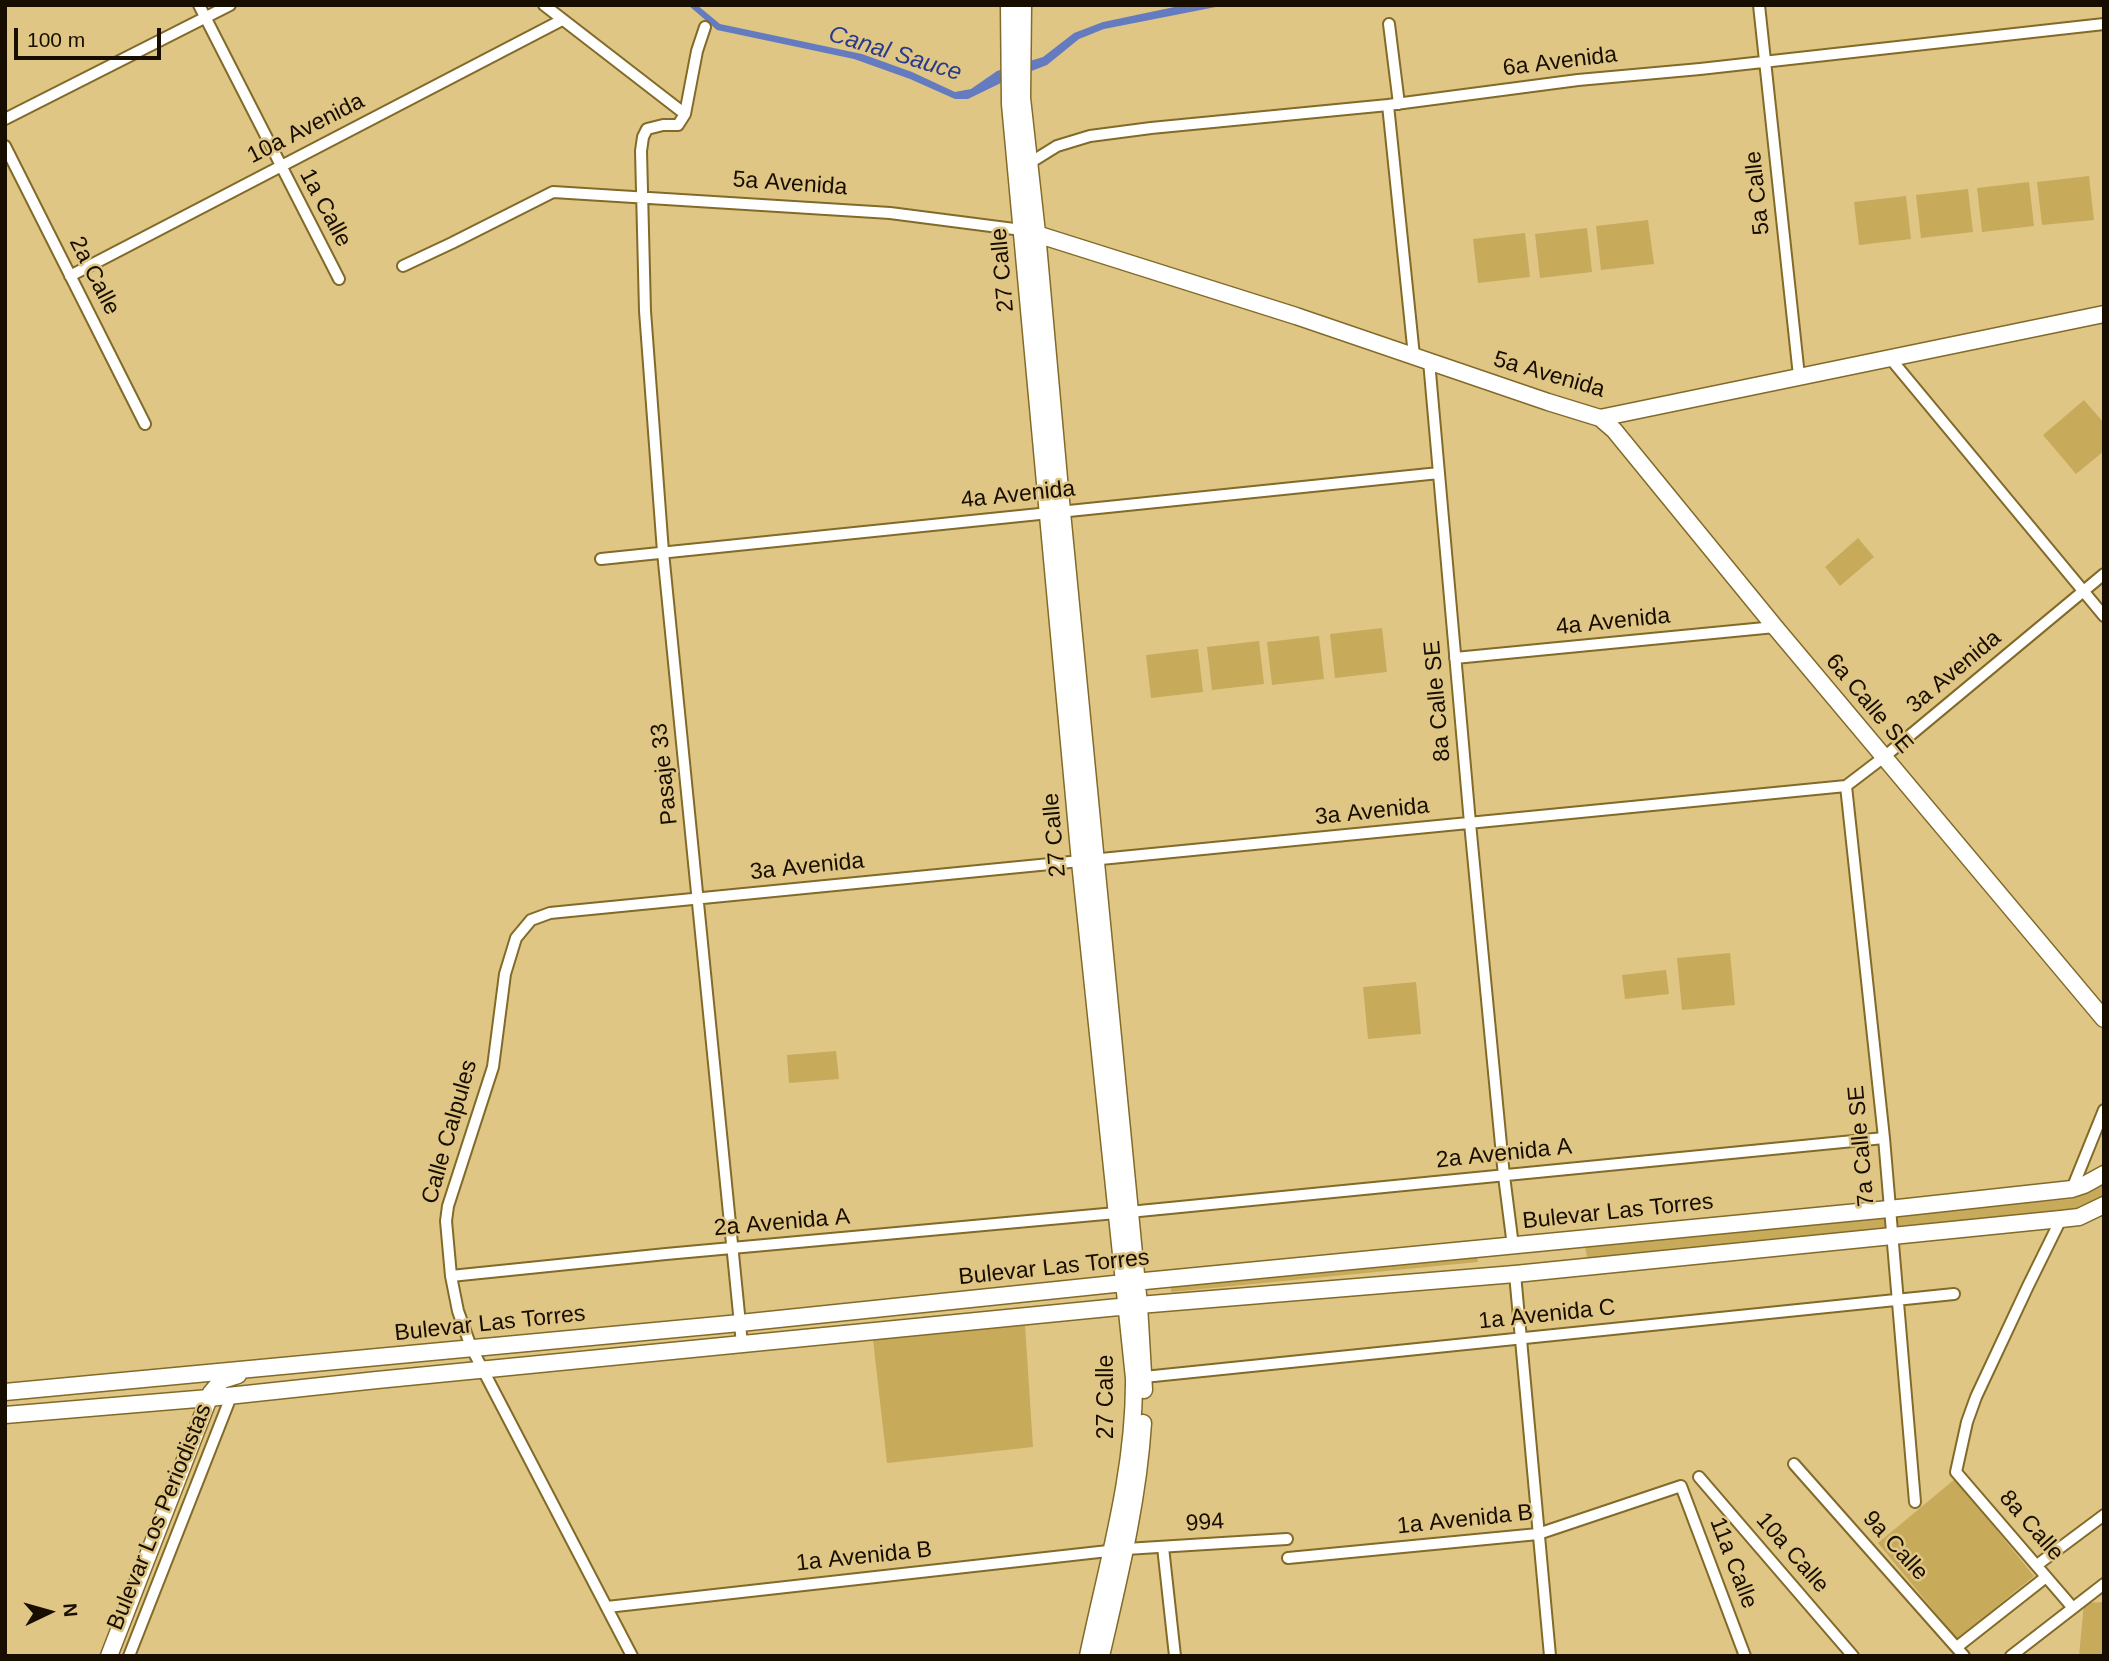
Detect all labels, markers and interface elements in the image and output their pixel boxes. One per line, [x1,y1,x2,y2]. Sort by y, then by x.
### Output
scale bar [18,14,164,58]
water label: Canal Sauce [825,20,965,88]
text: 100 m [27,28,85,51]
street label: 6a Avenida [1501,41,1619,83]
street label: 10a Avenida [243,88,369,170]
street label: 5a Calle [1740,150,1776,236]
street label: 1a Calle [293,164,357,252]
street label: 5a Avenida [732,166,848,202]
street label: 27 Calle [986,227,1020,313]
street label: 2a Calle [63,232,125,320]
street label: 5a Avenida [1490,346,1608,404]
street label: 4a Avenida [960,475,1076,515]
street label: 4a Avenida [1555,602,1671,642]
street label: 3a Avenida [1901,625,2007,719]
street label: 8a Calle SE [1419,639,1457,763]
street label: 6a Calle SE [1819,649,1919,759]
street label: Pasaje 33 [646,722,684,826]
street label: 27 Calle [1038,792,1072,878]
street label: 3a Avenida [1314,792,1430,832]
street label: 3a Avenida [749,847,865,887]
street label: Calle Calpules [416,1057,484,1207]
street label: 7a Calle SE [1843,1084,1881,1208]
street label: 2a Avenida A [1435,1133,1573,1175]
street label: Bulevar Las Torres [1521,1188,1715,1236]
street label: 2a Avenida A [713,1203,851,1243]
street label: Bulevar Las Torres [957,1244,1151,1292]
street label: 1a Avenida C [1477,1294,1617,1336]
street label: Bulevar Las Torres [393,1300,587,1348]
street label: 27 Calle [1093,1355,1121,1439]
street label: Bulevar Los Periodistas [102,1400,218,1634]
street label: 8a Calle [1993,1485,2069,1567]
street label: 1a Avenida B [1396,1499,1534,1541]
street label: 9a Calle [1857,1505,1933,1587]
street label: 10a Calle [1750,1507,1834,1599]
street label: 994 [1185,1508,1225,1538]
street label: 11a Calle [1703,1513,1763,1613]
street label: 1a Avenida B [795,1536,933,1578]
north arrow [14,1577,84,1647]
text: N [59,1602,81,1618]

